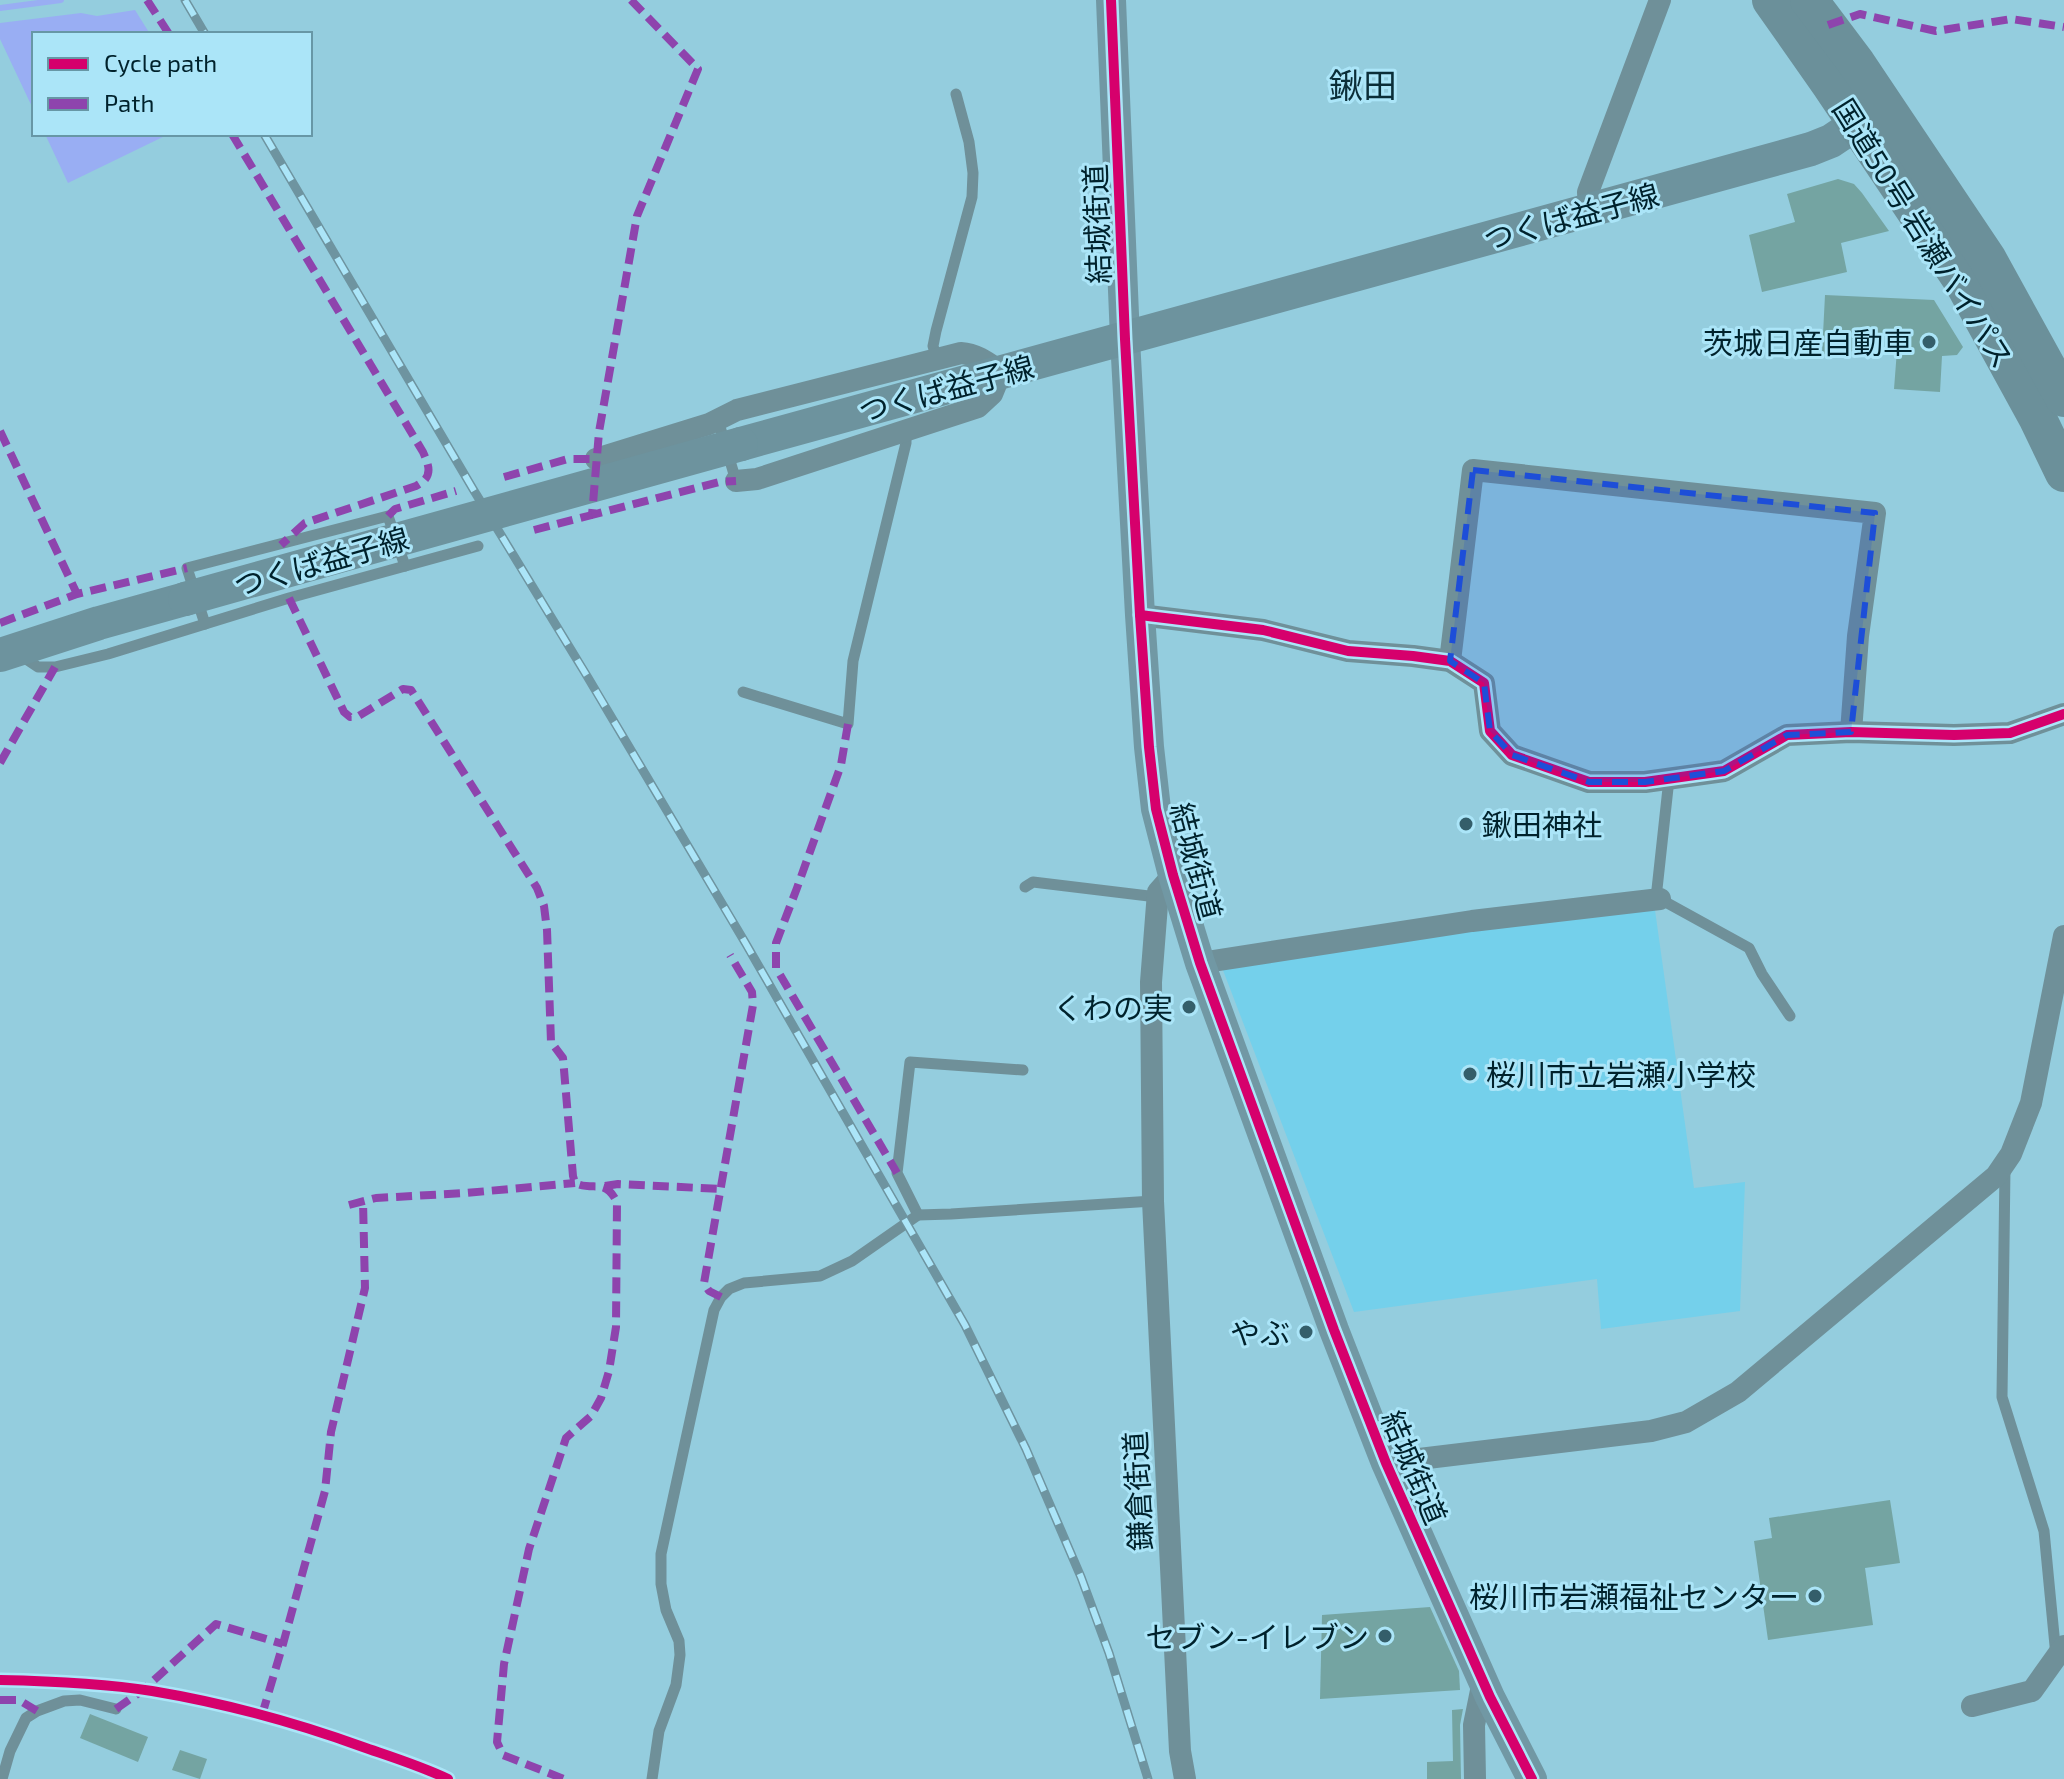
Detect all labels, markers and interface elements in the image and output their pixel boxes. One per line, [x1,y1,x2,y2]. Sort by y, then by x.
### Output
legend [32,32,312,136]
text: Cycle path [104,48,217,77]
district label: 鍬田 [1329,64,1397,105]
text: Path [104,88,154,117]
street label: 国道50号 岩瀬バイパス [1827,92,2021,374]
street label: 結城街道 [1076,163,1116,285]
street label: つくば益子線 [1479,175,1663,257]
place label: 茨城日産自動車 [1703,324,1913,360]
marker: 茨城日産自動車 [1920,333,1938,351]
street label: つくば益子線 [854,347,1038,429]
street label: つくば益子線 [230,519,412,603]
street label: 結城街道 [1164,798,1230,924]
place label: 鍬田神社 [1482,806,1602,842]
marker: 鍬田神社 [1457,815,1475,833]
place label: くわの実 [1053,989,1173,1025]
marker: くわの実 [1180,998,1198,1016]
place label: 桜川市立岩瀬小学校 [1486,1056,1756,1092]
marker: 桜川市立岩瀬小学校 [1461,1065,1479,1083]
place label: やぶ [1230,1314,1290,1350]
marker: やぶ [1297,1323,1315,1341]
street label: 結城街道 [1375,1405,1455,1529]
street label: 鎌倉街道 [1116,1430,1158,1552]
place label: 桜川市岩瀬福祉センター [1469,1578,1799,1614]
marker: 桜川市岩瀬福祉センター [1806,1587,1824,1605]
place label: セブン-イレブン [1146,1618,1369,1654]
marker: セブン-イレブン [1376,1627,1394,1645]

